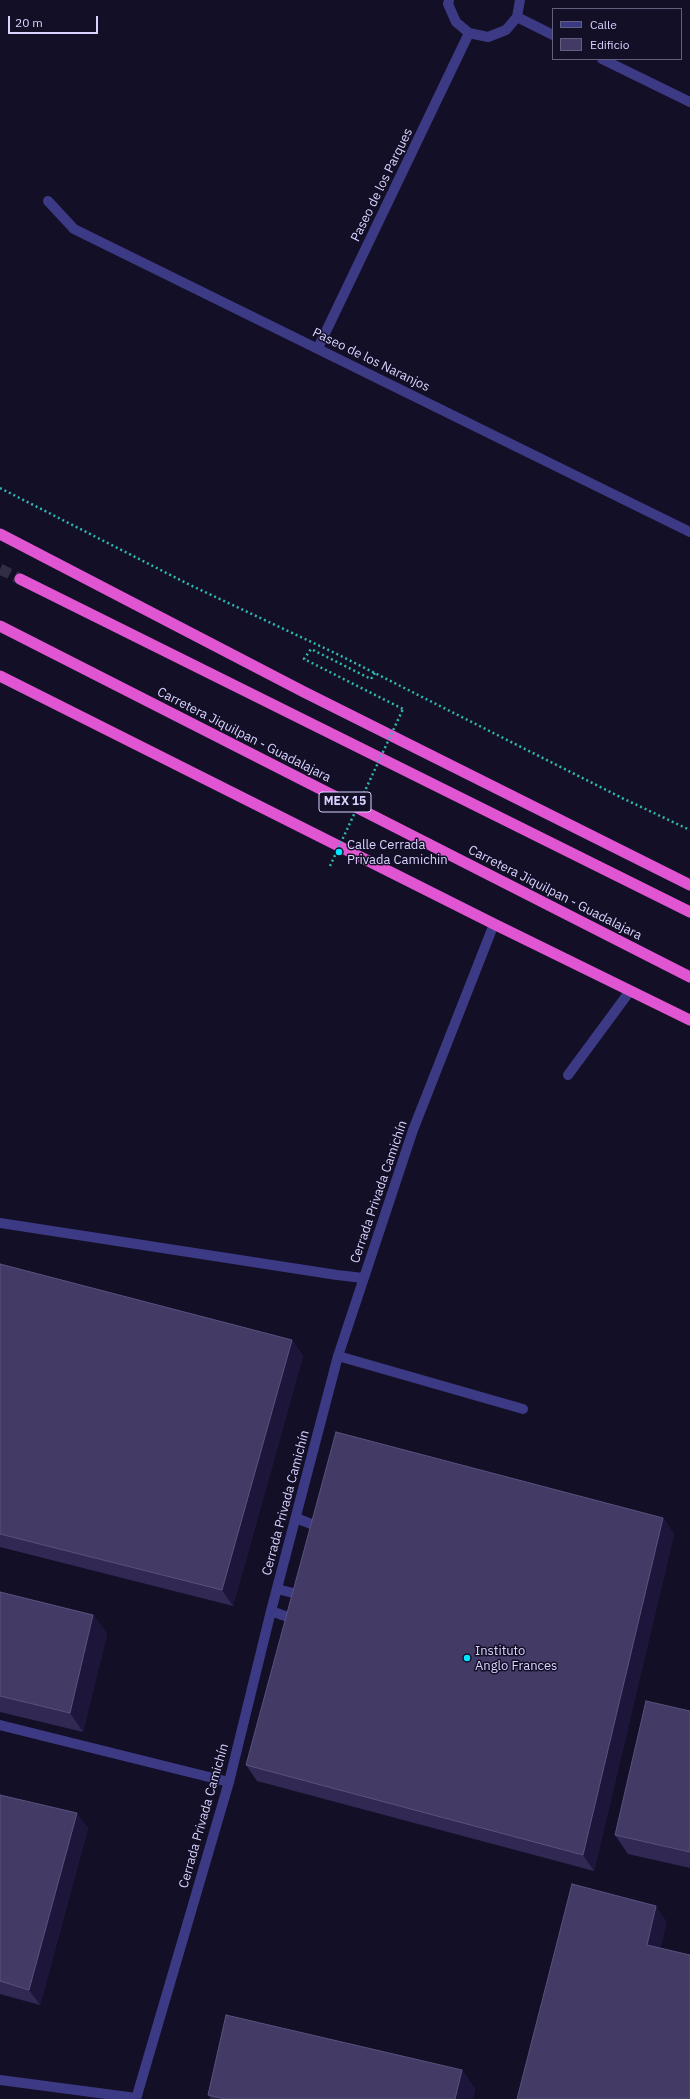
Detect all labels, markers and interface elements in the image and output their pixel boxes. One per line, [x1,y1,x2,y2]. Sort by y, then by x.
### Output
scale bar [10,8,100,34]
legend [552,8,682,60]
text: 20 m [15,15,43,30]
text: Calle [590,17,617,32]
text: Edificio [590,37,629,52]
street label: Paseo de los Parques [348,126,416,244]
street label: Paseo de los Naranjos [310,325,432,395]
street label: Carretera Jiquilpan - Guadalajara [154,684,334,786]
road number: MEX 15 [319,792,371,812]
place label: Calle Cerrada Privada Camichin [347,837,448,868]
street label: Carretera Jiquilpan - Guadalajara [465,842,645,944]
marker: Calle Cerrada Privada Camichin [334,847,344,857]
street label: Cerrada Privada Camichín [347,1119,411,1265]
street label: Cerrada Privada Camichín [259,1429,313,1577]
place label: Instituto Anglo Frances [475,1643,557,1674]
marker: Instituto Anglo Frances [462,1653,472,1663]
street label: Cerrada Privada Camichín [176,1742,232,1890]

